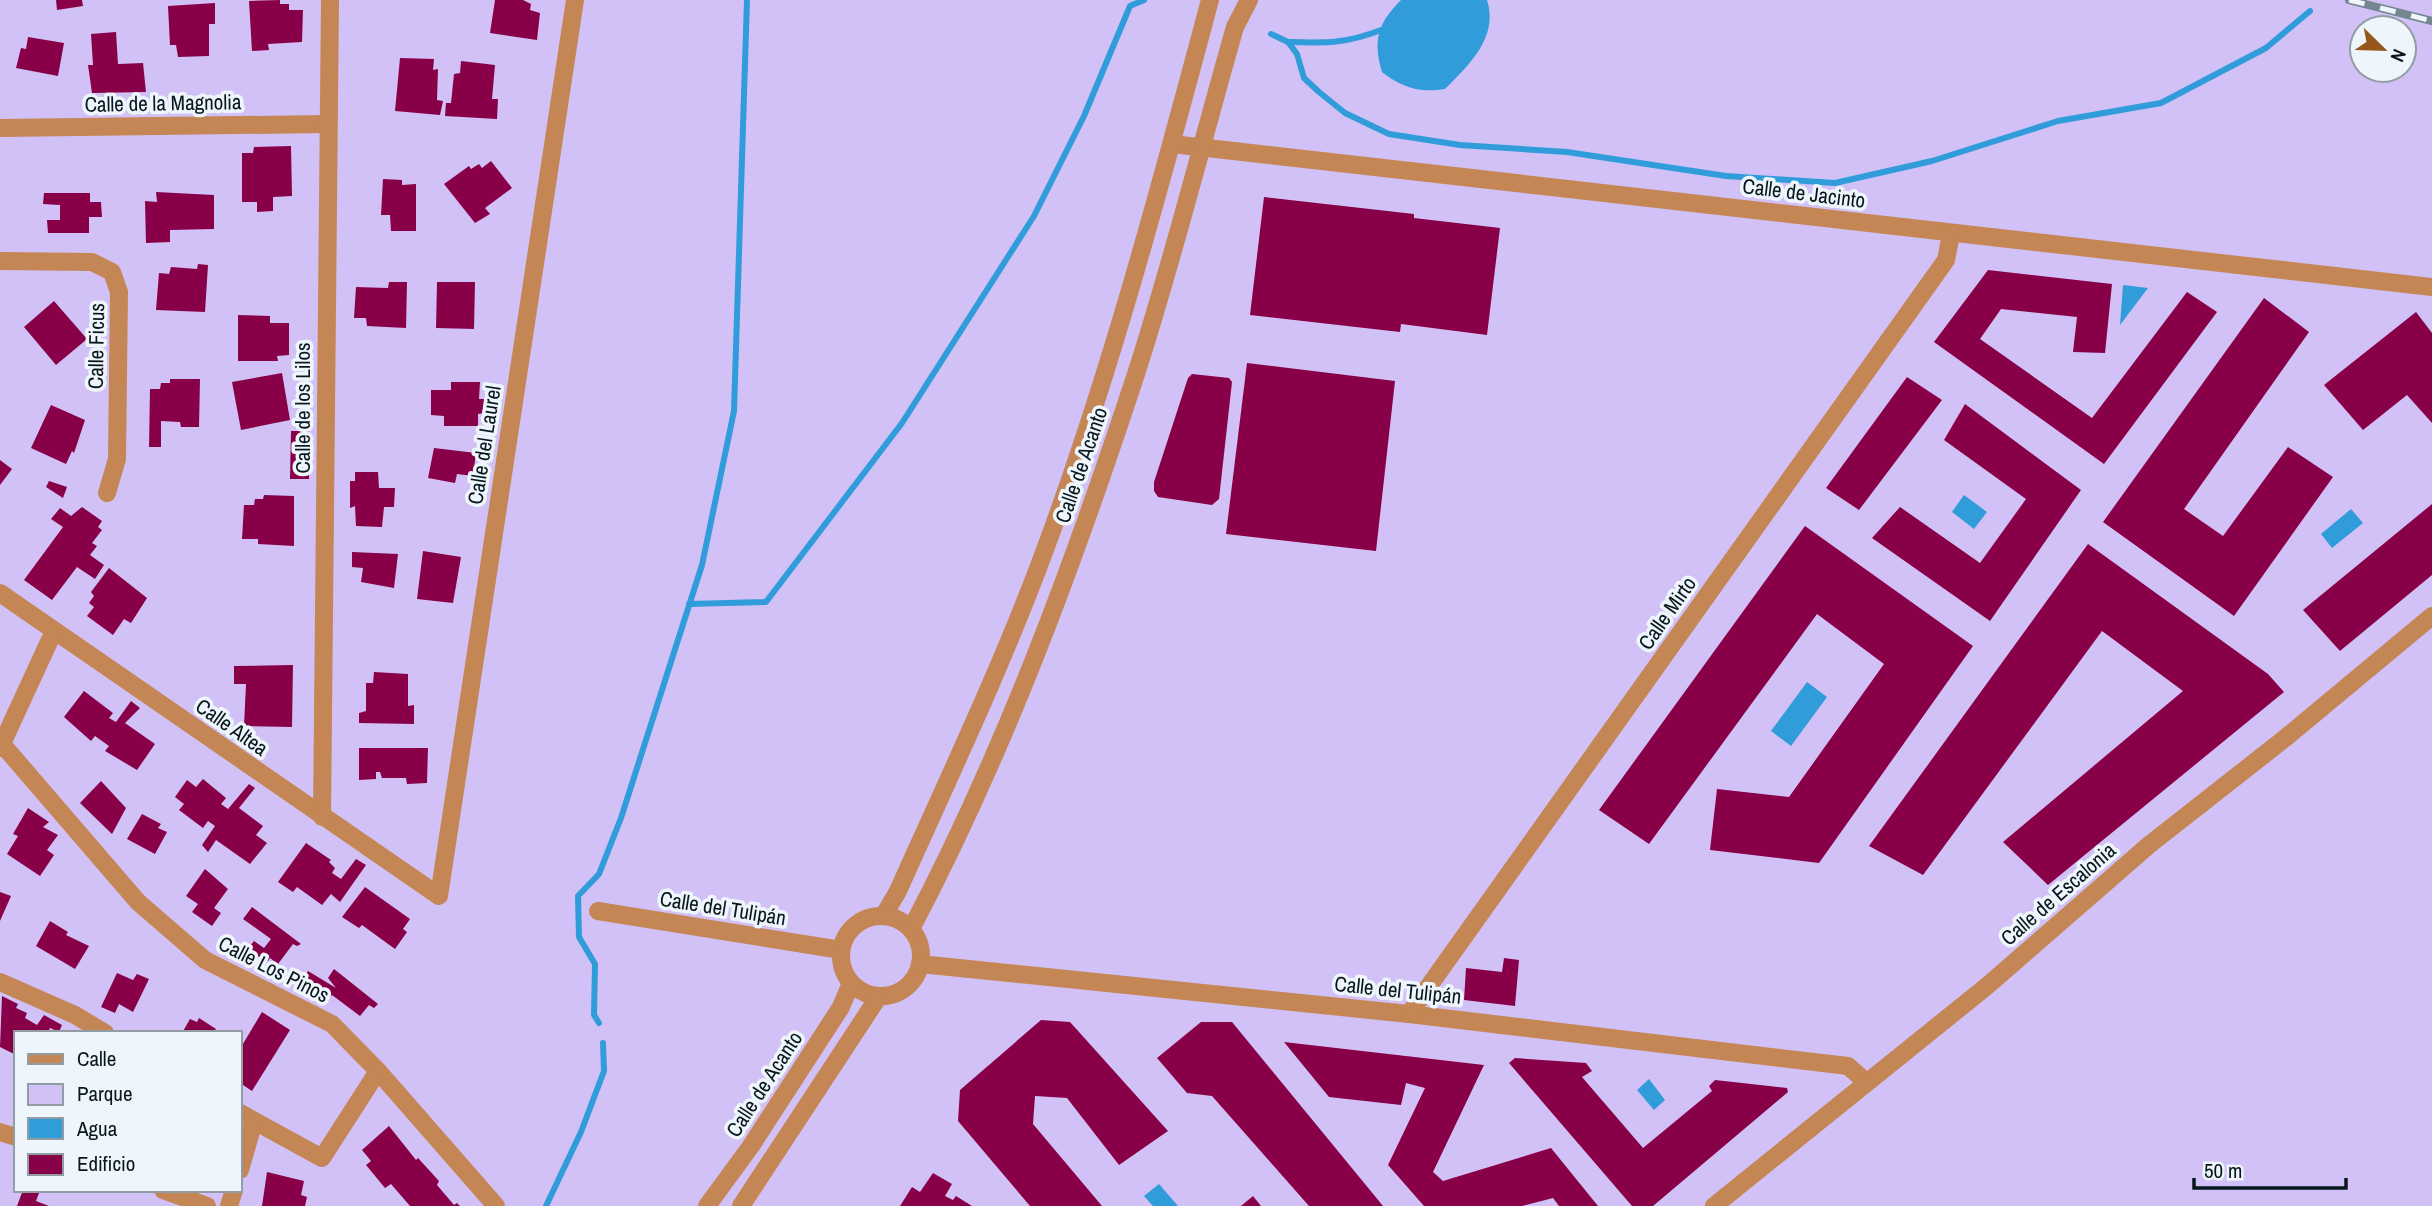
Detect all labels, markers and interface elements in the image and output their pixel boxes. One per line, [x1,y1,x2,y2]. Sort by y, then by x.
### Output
north arrow [2348,14,2418,84]
text: N [2384,45,2413,66]
street label: Calle de la Magnolia [84,87,242,119]
street label: Calle de Jacinto [1741,171,1867,215]
street label: Calle Ficus [81,303,111,389]
street label: Calle de los Lilos [288,342,317,474]
street label: Calle del Laurel [460,384,508,506]
street label: Calle de Acanto [1048,403,1114,527]
street label: Calle Mirto [1631,571,1703,655]
street label: Calle Altea [190,692,274,763]
street label: Calle de Escalonia [1994,836,2122,952]
street label: Calle del Tulipán [658,884,788,932]
street label: Calle Los Pinos [214,929,334,1009]
street label: Calle del Tulipán [1333,969,1463,1011]
street label: Calle de Acanto [719,1026,809,1142]
legend [14,1031,242,1192]
text: Calle [77,1044,116,1073]
text: Parque [77,1079,133,1108]
text: Agua [76,1114,118,1143]
scale bar [2194,1146,2346,1190]
text: Edificio [77,1149,135,1178]
text: 50 m [2204,1156,2242,1185]

